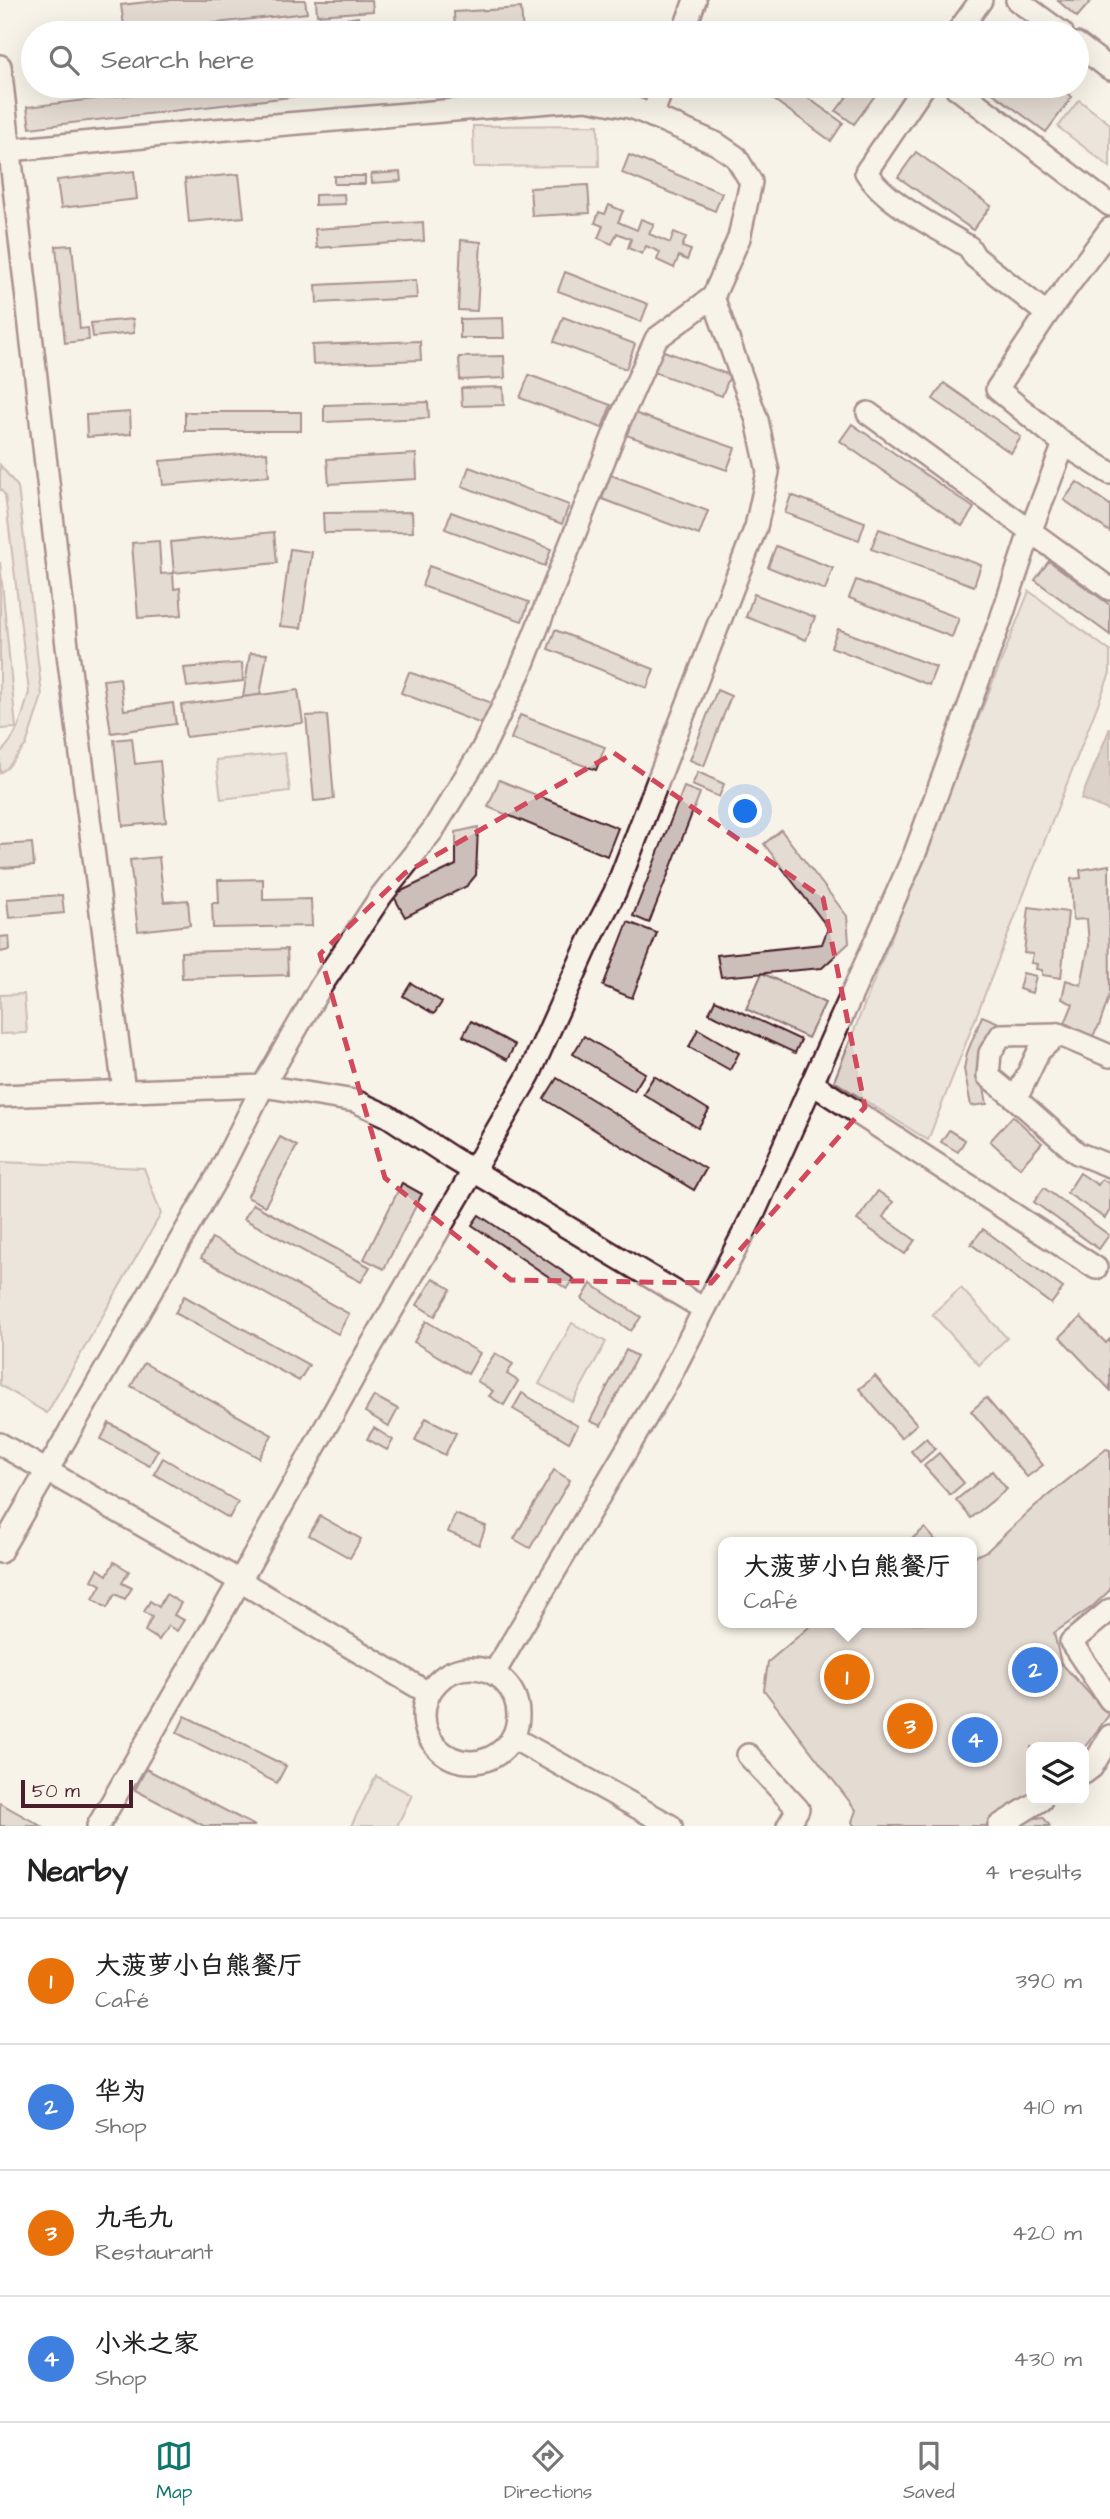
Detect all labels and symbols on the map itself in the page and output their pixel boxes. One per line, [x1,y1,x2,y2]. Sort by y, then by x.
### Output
your location [728,794,762,828]
pin: 2 [1012,1644,1058,1696]
pin: 1 [824,1651,870,1703]
pin: 3 [887,1700,933,1752]
pin: 4 [952,1714,998,1766]
scale bar [21,1777,133,1809]

